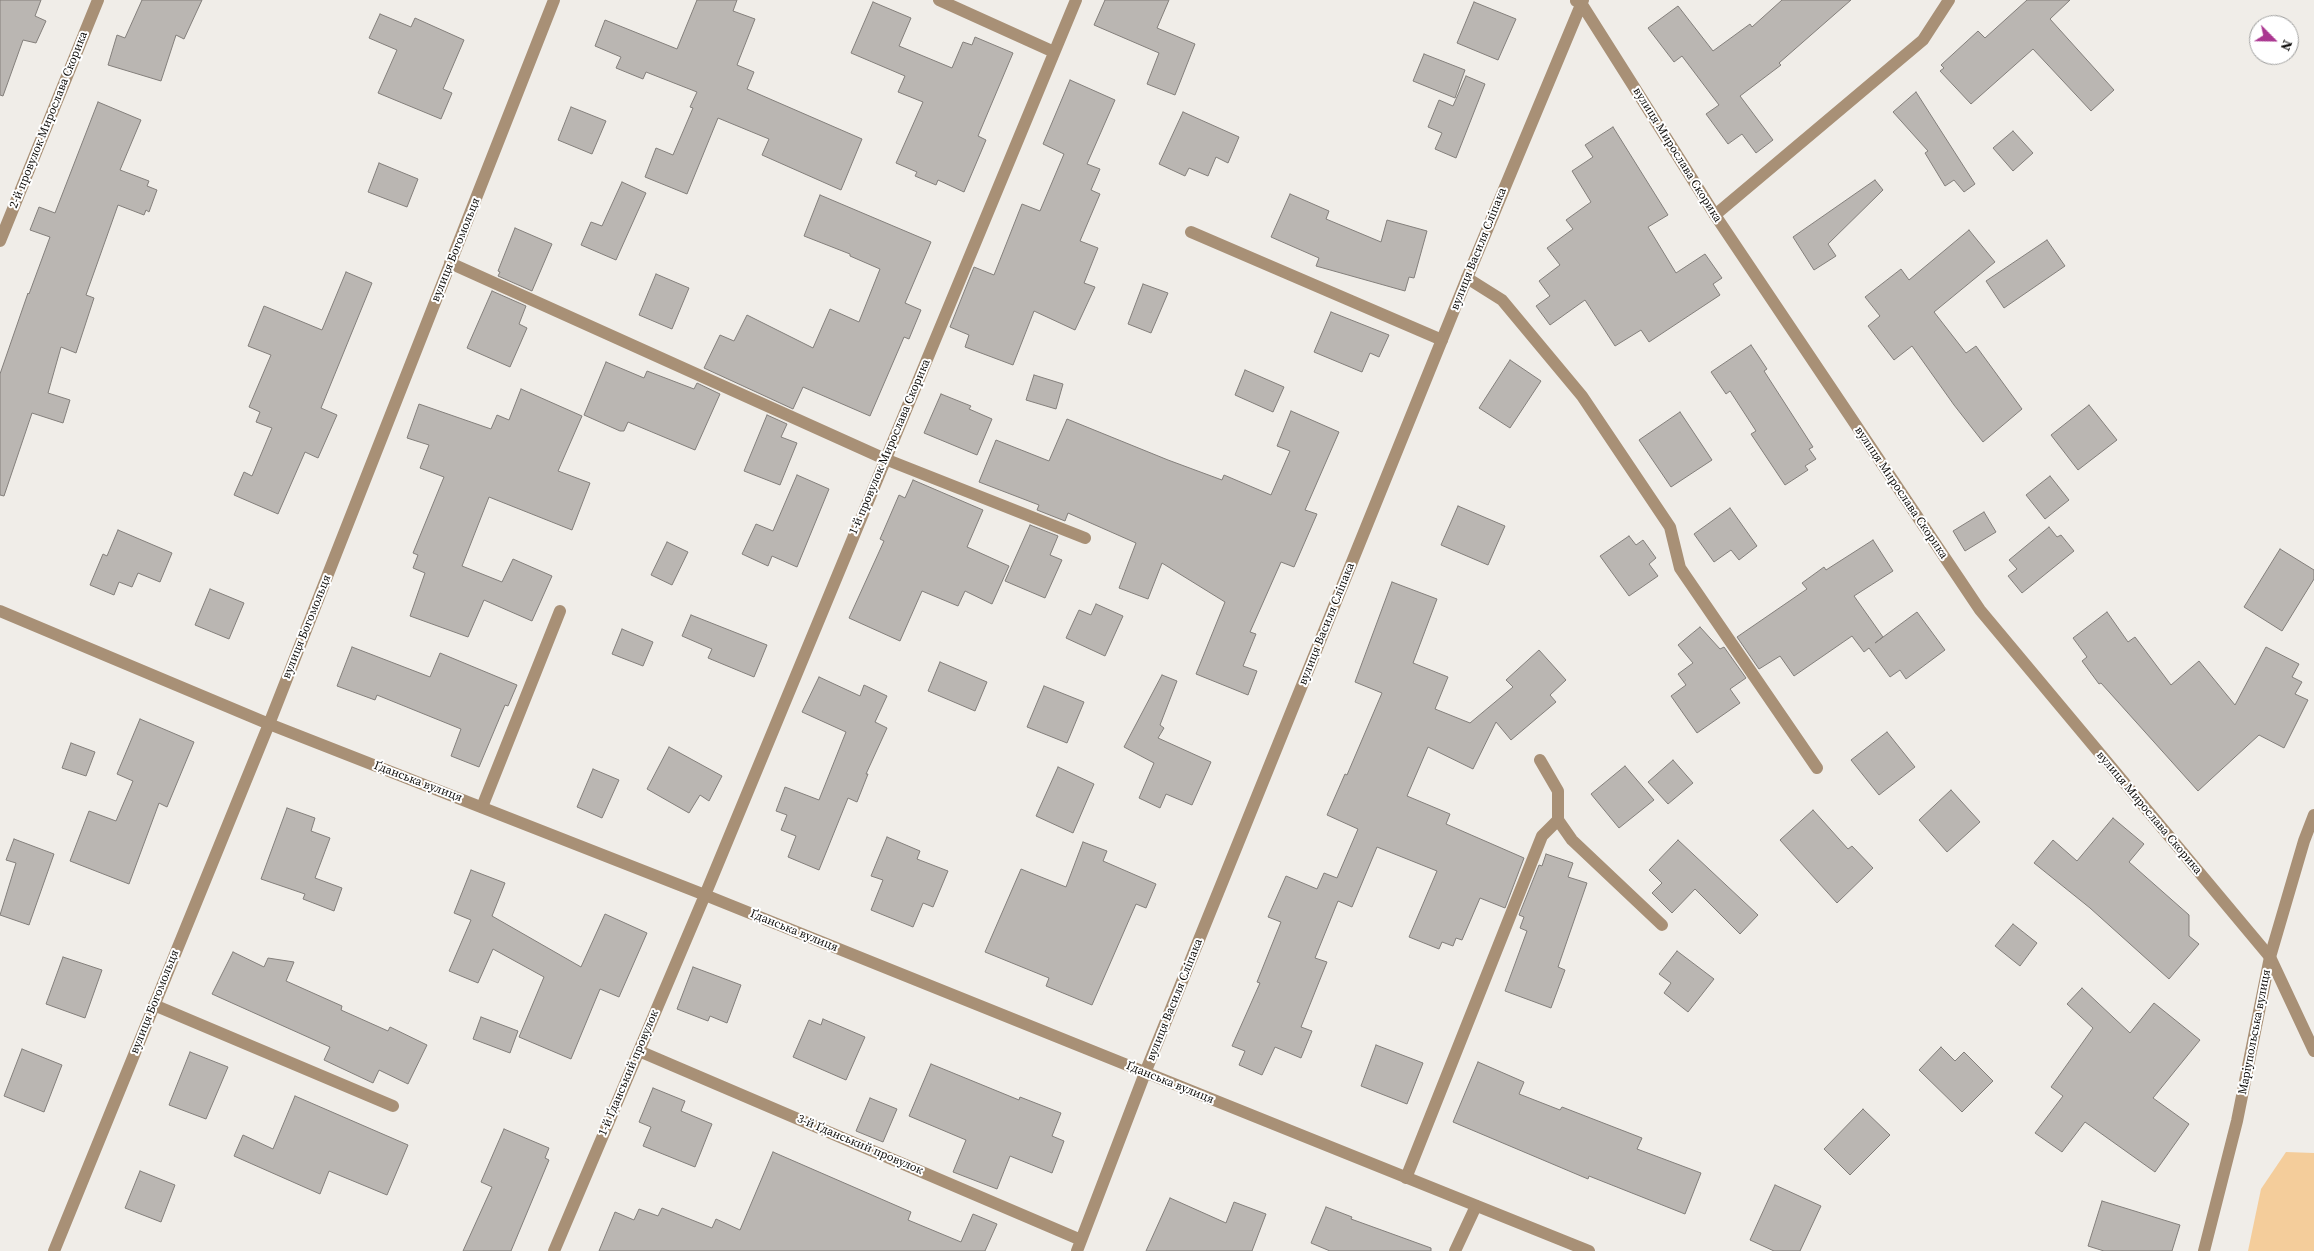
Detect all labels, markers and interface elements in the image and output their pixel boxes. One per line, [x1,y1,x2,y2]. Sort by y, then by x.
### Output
north arrow [2249,15,2299,65]
street label: 2-й провулок Мирослава Скорика [7,29,91,211]
text: N [2276,37,2298,54]
street label: вулиця Мирослава Скорика [1629,85,1725,225]
street label: вулиця Василя Сліпака [1448,186,1510,312]
street label: вулиця Богомольця [429,196,483,304]
street label: 1-й провулок Мирослава Скорика [846,357,934,537]
street label: вулиця Мирослава Скорика [1851,424,1951,562]
street label: вулиця Василя Сліпака [1296,561,1358,687]
street label: вулиця Богомольця [280,573,334,681]
street label: вулиця Мирослава Скорика [2093,748,2205,878]
street label: Ґданська вулиця [372,759,464,805]
street label: Ґданська вулиця [748,907,840,955]
street label: вулиця Василя Сліпака [1144,937,1206,1063]
street label: вулиця Богомольця [128,948,182,1056]
street label: Маріупольська вулиця [2236,968,2274,1096]
street label: 1-й Ґданський провулок [596,1008,662,1138]
street label: Ґданська вулиця [1124,1059,1216,1107]
street label: 3-й Ґданський провулок [795,1112,925,1178]

